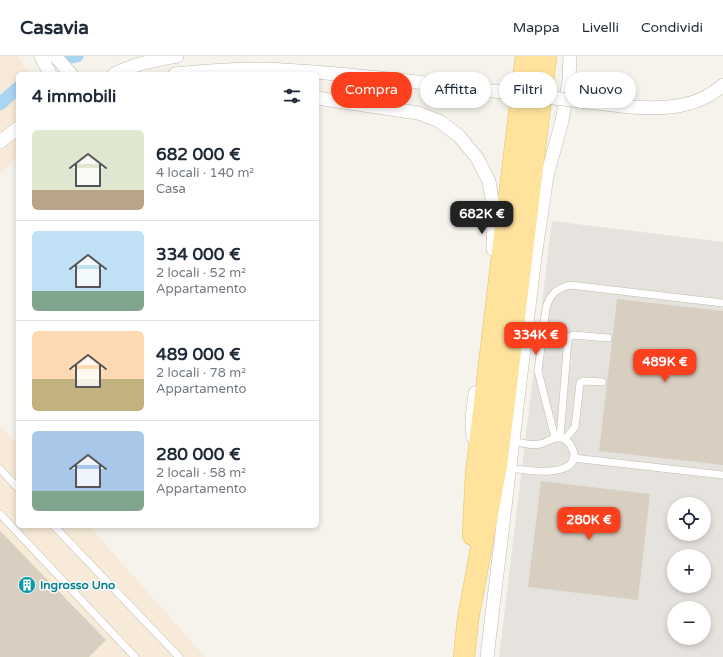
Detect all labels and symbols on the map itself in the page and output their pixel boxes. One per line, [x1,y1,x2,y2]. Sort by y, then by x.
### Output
pin: 682K € [449,201,515,235]
pin: 334K € [503,322,569,356]
pin: 489K € [632,349,698,383]
pin: 280K € [556,507,622,541]
building icon: Ingrosso Uno [17,575,37,595]
place label: Ingrosso Uno [40,578,115,593]

